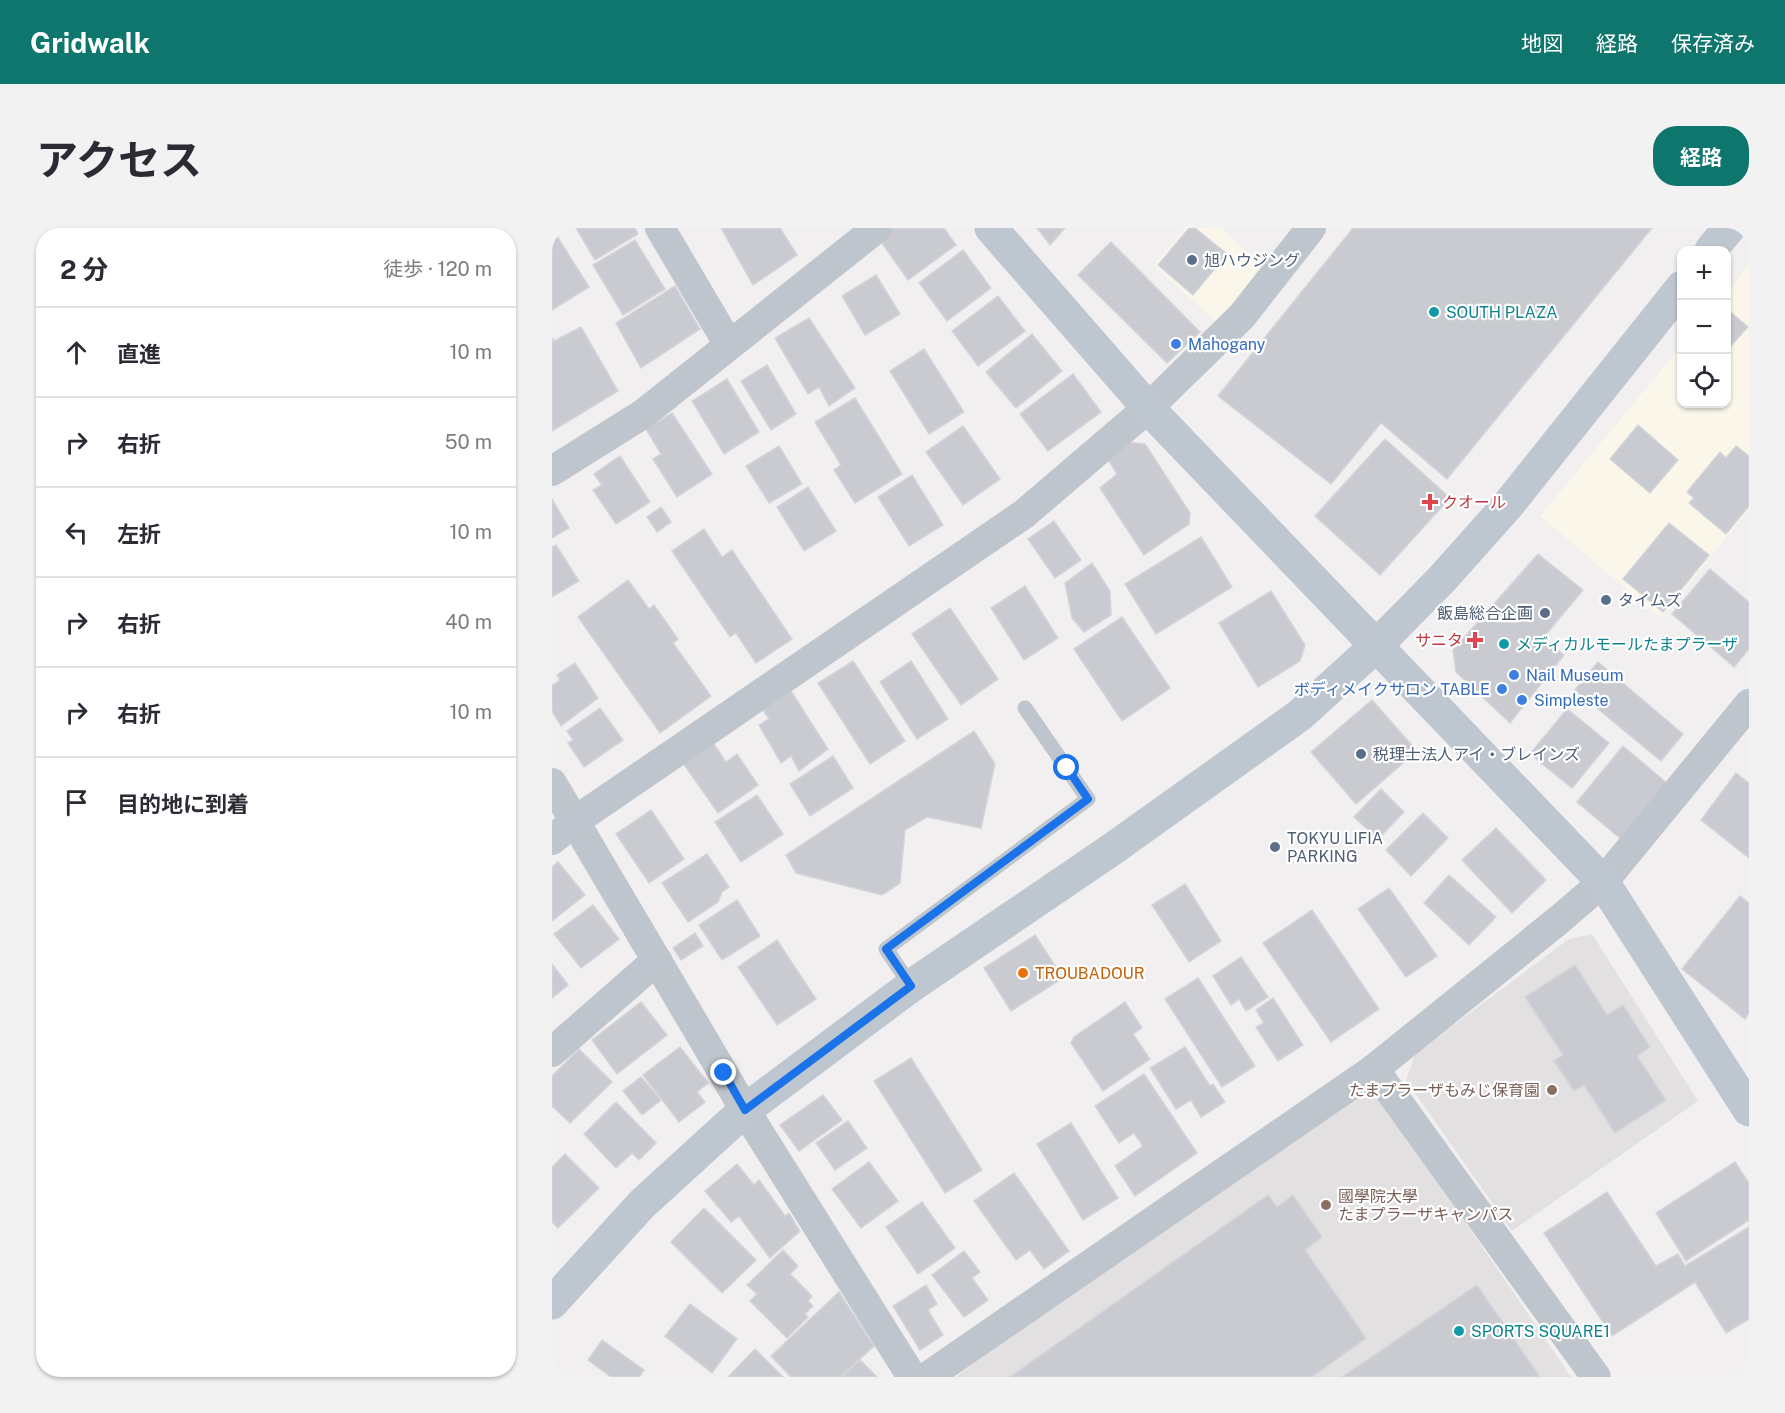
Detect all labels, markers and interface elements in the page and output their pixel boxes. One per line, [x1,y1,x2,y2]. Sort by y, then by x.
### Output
text: Gridwalk [30,26,150,59]
text: 地図 [1521,31,1563,56]
text: 経路 [1596,31,1638,56]
text: 保存済み [1671,31,1755,56]
button: 経路 [1653,126,1749,186]
text: アクセス [36,135,202,184]
map controls [1677,246,1731,408]
button: + [1677,246,1731,300]
place label: 旭ハウジング [1204,251,1300,270]
marker: 旭ハウジング [1185,253,1199,267]
text: 2 分 [60,254,108,285]
text: 徒歩 · 120 m [383,257,492,281]
button: − [1677,300,1731,354]
place label: SOUTH PLAZA [1446,303,1558,322]
marker: SOUTH PLAZA [1427,305,1441,319]
place label: Mahogany [1188,335,1266,354]
icon: ahead [60,336,93,369]
marker: Mahogany [1169,337,1183,351]
text: 10 m [449,340,492,364]
text: 直進 [117,341,161,367]
button: locate [1677,354,1731,408]
icon: right [60,426,93,459]
text: 50 m [445,430,492,454]
text: 右折 [117,431,161,457]
place label: クオール [1442,493,1506,512]
marker: クオール [1423,495,1437,509]
icon: left [60,516,93,549]
text: 10 m [449,520,492,544]
text: 左折 [117,521,161,547]
place label: タイムズ [1618,591,1682,610]
marker: タイムズ [1599,593,1613,607]
place label: 飯島総合企画 [1437,604,1533,623]
icon: right [60,606,93,639]
marker: 飯島総合企画 [1538,606,1552,620]
text: 40 m [445,610,492,634]
text: 右折 [117,611,161,637]
place label: サニタ [1415,631,1463,650]
marker: サニタ [1468,633,1482,647]
place label: メディカルモールたまプラーザ [1516,635,1738,654]
marker: メディカルモールたまプラーザ [1497,637,1511,651]
place label: Nail Museum [1526,666,1623,685]
marker: Nail Museum [1507,668,1521,682]
place label: ボディメイクサロン TABLE [1294,680,1490,699]
marker: ボディメイクサロン TABLE [1495,682,1509,696]
place label: Simpleste [1534,691,1609,710]
marker: Simpleste [1515,693,1529,707]
icon: right [60,696,93,729]
text: 10 m [449,700,492,724]
text: 右折 [117,701,161,727]
place label: 税理士法人アイ・ブレインズ [1373,745,1580,764]
marker: 税理士法人アイ・ブレインズ [1354,747,1368,761]
route start [1053,754,1079,780]
icon: arrive [60,786,93,819]
text: 目的地に到着 [117,791,249,817]
place label: TOKYU LIFIA PARKING [1287,829,1383,866]
marker: TOKYU LIFIA PARKING [1268,840,1282,854]
place label: TROUBADOUR [1035,964,1145,983]
marker: TROUBADOUR [1016,966,1030,980]
route end [710,1059,736,1085]
place label: たまプラーザもみじ保育園 [1349,1081,1540,1100]
marker: たまプラーザもみじ保育園 [1545,1083,1559,1097]
place label: 國學院大學 たまプラーザキャンパス [1338,1187,1513,1224]
marker: 國學院大學 たまプラーザキャンパス [1319,1198,1333,1212]
place label: SPORTS SQUARE1 [1471,1322,1610,1341]
marker: SPORTS SQUARE1 [1452,1324,1466,1338]

